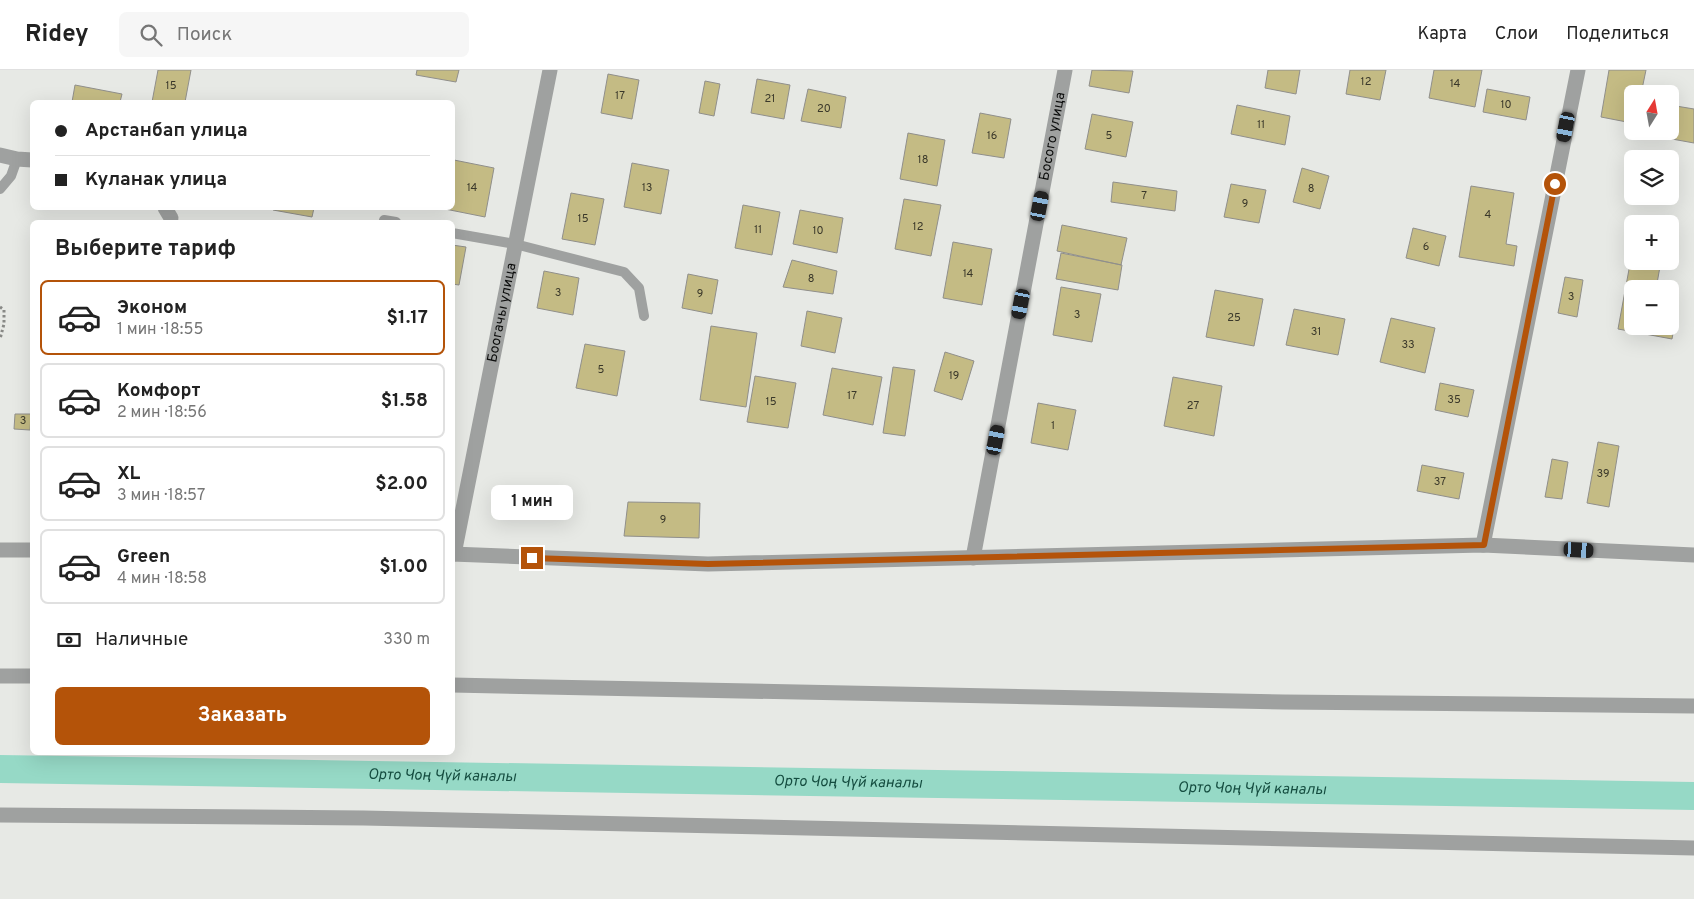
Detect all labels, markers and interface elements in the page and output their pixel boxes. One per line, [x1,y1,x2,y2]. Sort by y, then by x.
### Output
search box [119,12,469,57]
text: Ridey [25,20,89,50]
icon: search [137,21,165,49]
text: Поиск [177,23,232,47]
text: Карта [1417,23,1467,46]
text: Слои [1495,23,1538,46]
text: Поделиться [1566,23,1669,46]
house number: 12 [1361,75,1371,89]
house number: 14 [1450,77,1461,91]
house number: 15 [166,79,177,93]
north arrow [1624,85,1679,140]
map controls [1624,85,1679,335]
house number: 17 [615,89,625,103]
street label: Босого улица [1036,91,1069,182]
house number: 21 [765,92,775,106]
house number: 10 [1500,98,1512,112]
house number: 20 [817,102,831,116]
car [1555,111,1576,143]
house number: 11 [1257,118,1265,132]
text: Арстанбап улица [85,119,247,143]
house number: 16 [987,129,997,143]
house number: 5 [1106,129,1113,143]
button: layers [1624,150,1679,205]
house number: 18 [918,153,928,167]
text: Куланак улица [85,168,227,192]
route start [1544,173,1566,195]
house number: 14 [467,181,478,195]
house number: 13 [642,181,652,195]
house number: 8 [1308,182,1314,196]
house number: 7 [1141,189,1147,203]
car [1029,190,1050,222]
house number: 9 [1242,197,1248,211]
house number: 4 [1485,208,1492,222]
house number: 15 [578,212,589,226]
button: + [1624,215,1679,270]
house number: 12 [913,220,923,234]
house number: 11 [754,223,762,237]
house number: 10 [812,224,824,238]
text: Выберите тариф [55,236,236,263]
house number: 6 [1423,240,1429,254]
street label: Боогачы улица [484,261,520,364]
house number: 14 [963,267,974,281]
house number: 8 [808,272,814,286]
button: − [1624,280,1679,335]
house number: 3 [555,286,561,300]
house number: 9 [697,287,703,301]
car [1010,288,1031,320]
house number: 3 [1568,290,1574,304]
icon: car [57,295,102,340]
text: Эконом [117,296,187,320]
text: $1.17 [386,306,428,330]
house number: 3 [1074,308,1080,322]
house number: 25 [1227,311,1241,325]
text: 1 мин · 18:55 [117,320,203,340]
house number: 31 [1311,325,1321,339]
house number: 33 [1401,338,1415,352]
house number: 5 [598,363,605,377]
house number: 19 [949,369,959,383]
icon: car [57,378,102,423]
text: Комфорт [117,379,200,403]
text: $1.58 [381,389,428,413]
house number: 17 [847,389,857,403]
house number: 35 [1447,393,1461,407]
house number: 15 [766,395,777,409]
house number: 27 [1187,399,1199,413]
text: 2 мин · 18:56 [117,403,207,423]
house number: 3 [20,414,26,428]
house number: 1 [1051,419,1055,433]
car [985,424,1006,456]
icon: car [57,461,102,506]
text: XL [117,462,140,486]
house number: 39 [1597,467,1609,481]
text: $2.00 [375,472,428,496]
house number: 37 [1434,475,1446,489]
text: 3 мин · 18:57 [117,486,205,506]
callout: 1 мин [491,486,573,520]
text: 1 мин [511,492,553,512]
house number: 9 [660,513,666,527]
car [1563,542,1594,558]
icon: car [57,544,102,589]
text: Green [117,545,170,569]
route end [521,547,543,569]
text: $1.00 [379,555,428,579]
text: 4 мин · 18:58 [117,569,207,589]
icon: cash [55,626,83,654]
text: Наличные [95,628,188,652]
text: 330 m [383,630,430,650]
button: Заказать [55,687,430,745]
water label: Орто Чоң Чүй каналы [368,765,517,787]
water label: Орто Чоң Чүй каналы [774,772,923,793]
water label: Орто Чоң Чүй каналы [1177,778,1327,800]

